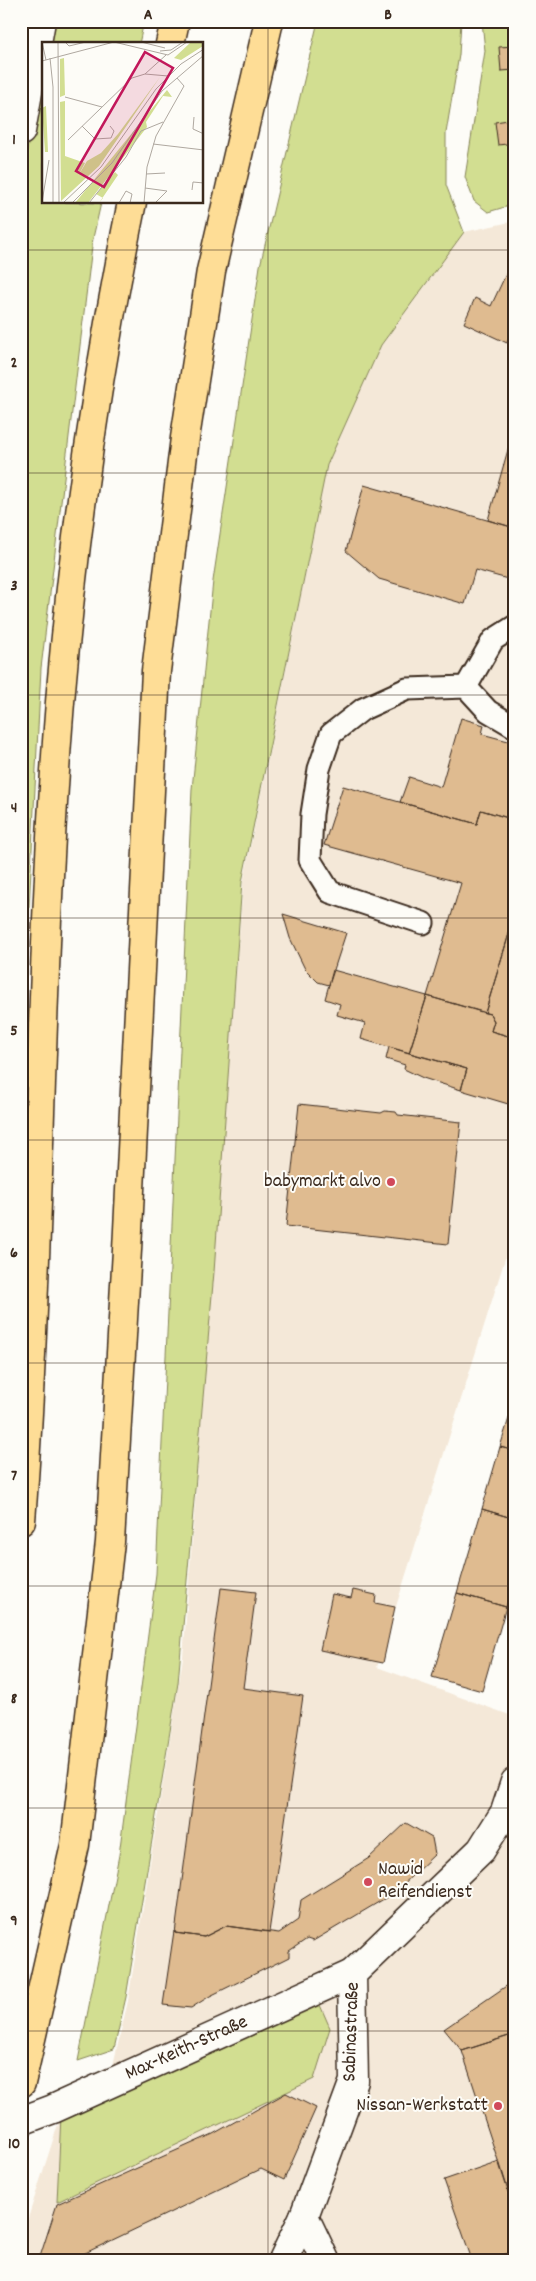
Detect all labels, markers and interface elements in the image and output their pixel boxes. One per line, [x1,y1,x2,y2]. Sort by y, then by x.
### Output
text: A [144,4,153,27]
text: B [384,4,392,27]
inset map [42,42,204,204]
text: 1 [12,129,16,152]
text: 2 [11,352,18,375]
text: 3 [10,575,18,598]
text: 4 [11,797,17,820]
text: 5 [10,1020,18,1043]
place label: babymarkt alvo [264,1168,381,1196]
marker: babymarkt alvo [385,1176,397,1188]
text: 6 [10,1242,18,1265]
text: 7 [11,1465,17,1488]
text: 8 [11,1688,18,1711]
place label: Nawid Reifendienst [378,1856,472,1907]
marker: Nawid Reifendienst [362,1876,374,1888]
text: 9 [10,1910,18,1933]
street label: Sabinastraße [336,1981,368,2082]
street label: Max-Keith-Straße [121,2009,253,2088]
place label: Nissan-Werkstatt [356,2092,488,2120]
marker: Nissan-Werkstatt [492,2100,504,2112]
text: 10 [8,2133,20,2156]

